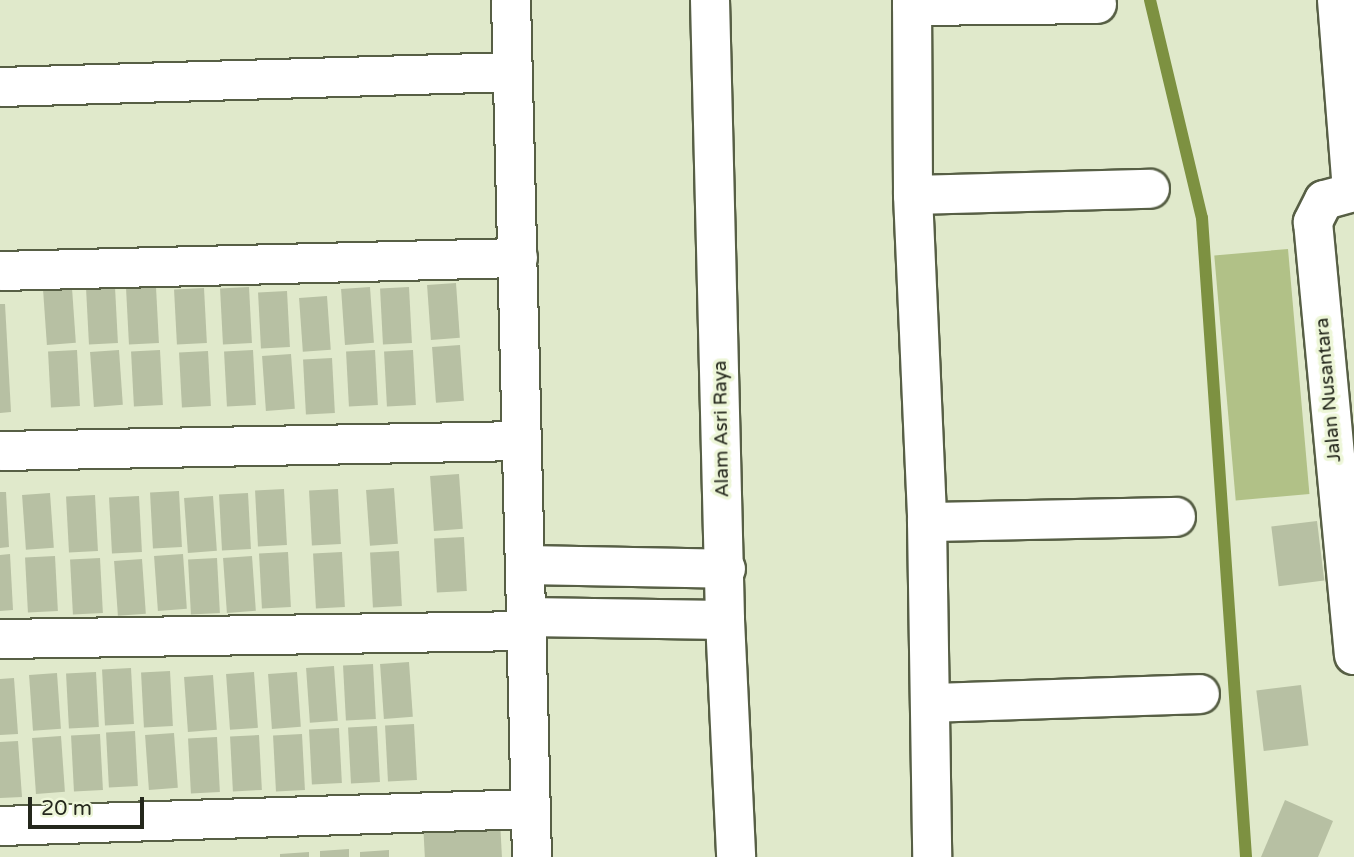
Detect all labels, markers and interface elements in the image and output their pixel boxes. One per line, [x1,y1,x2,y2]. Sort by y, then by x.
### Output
street label: Jalan Nusantara [1311,317,1347,463]
street label: Alam Asri Raya [709,360,735,498]
scale bar [32,784,147,828]
text: 20 m [41,796,92,821]

